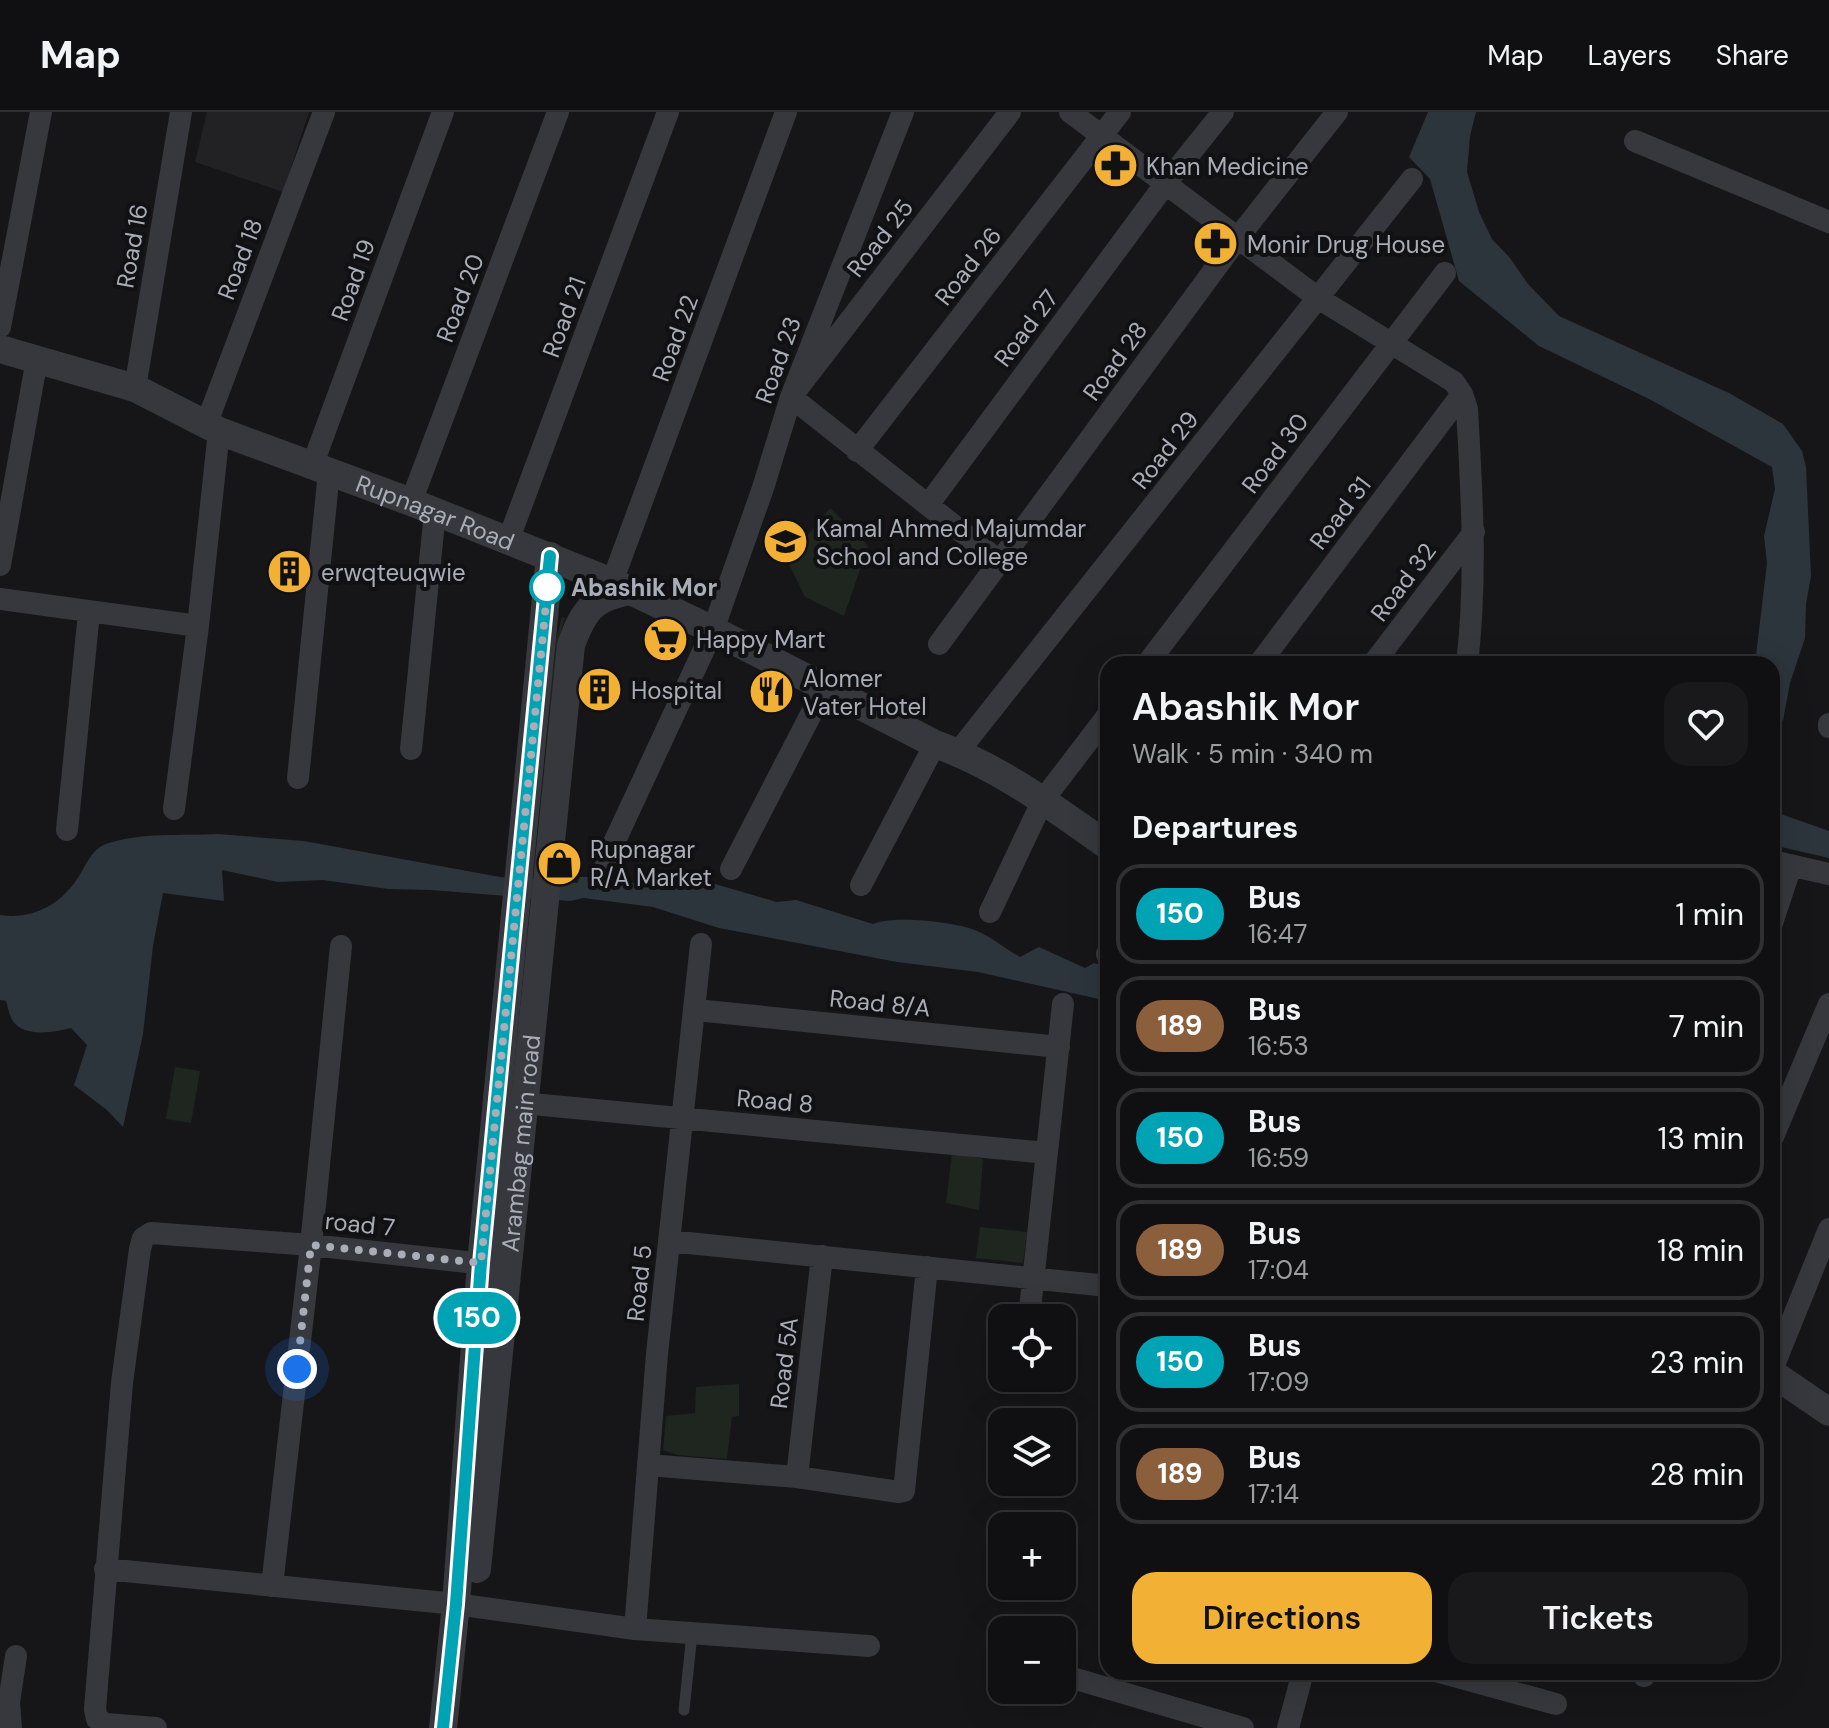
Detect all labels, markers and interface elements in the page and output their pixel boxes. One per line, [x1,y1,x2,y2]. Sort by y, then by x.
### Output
text: Map [40,30,121,80]
text: Map [1487,37,1544,74]
text: Layers [1588,37,1672,74]
text: Share [1716,37,1789,74]
pharmacy icon: Khan Medicine [1091,142,1139,190]
place label: Khan Medicine [1146,151,1309,182]
street label: Road 25 [840,193,920,283]
street label: Road 16 [109,202,155,290]
street label: Road 18 [210,214,270,304]
pharmacy icon: Monir Drug House [1192,220,1240,268]
street label: Road 26 [928,221,1008,311]
place label: Monir Drug House [1247,229,1445,260]
street label: Road 19 [324,235,382,325]
street label: Road 20 [429,249,491,347]
street label: Road 21 [535,272,593,362]
street label: Road 27 [987,283,1065,373]
street label: Road 22 [645,290,705,386]
street label: Road 23 [748,312,808,408]
street label: Road 28 [1076,315,1154,407]
street label: Road 29 [1125,405,1205,495]
street label: Road 30 [1235,407,1315,499]
street label: Rupnagar Road [352,468,519,557]
street label: Road 31 [1302,470,1378,556]
place label: Kamal Ahmed Majumdar School and College [816,513,1086,572]
school or university icon: Kamal Ahmed Majumdar School and College [761,518,809,566]
street label: Road 32 [1363,537,1443,627]
building icon: erwqteuqwie [266,548,314,596]
place label: erwqteuqwie [321,557,466,588]
marker: Abashik Mor [530,570,564,604]
place label: Abashik Mor [571,572,717,603]
supermarket icon: Happy Mart [641,615,689,663]
place label: Happy Mart [696,624,826,655]
place label: Alomer Vater Hotel [803,663,927,722]
building icon: Hospital [576,666,624,714]
restaurant icon: Alomer Vater Hotel [748,668,796,716]
place label: Hospital [631,675,722,706]
text: Abashik Mor [1132,682,1359,732]
button: heart [1664,682,1748,766]
text: Walk · 5 min · 340 m [1132,737,1373,771]
text: Departures [1132,808,1298,847]
place label: Rupnagar R/A Market [590,834,712,893]
shop icon: Rupnagar R/A Market [535,839,583,887]
text: Bus [1248,878,1302,917]
text: 150 [1156,895,1204,932]
text: 1 min [1676,895,1744,934]
text: 16:47 [1248,917,1307,951]
street label: Road 8/A [828,982,932,1024]
text: Bus [1248,990,1302,1029]
text: 189 [1157,1007,1203,1044]
text: 7 min [1669,1007,1744,1046]
text: 16:53 [1248,1029,1309,1063]
street label: Arambag main road [494,1033,547,1253]
street label: Road 8 [735,1082,815,1120]
text: Bus [1248,1102,1302,1141]
text: 150 [1156,1119,1204,1156]
text: 13 min [1658,1119,1744,1158]
text: 16:59 [1248,1141,1309,1175]
street label: road 7 [324,1205,396,1243]
text: Bus [1248,1214,1302,1253]
text: 189 [1157,1231,1203,1268]
text: 18 min [1657,1231,1744,1270]
street label: Road 5 [620,1243,658,1323]
text: 17:04 [1248,1253,1309,1287]
line badge: 150 [431,1292,523,1344]
text: 150 [453,1299,501,1336]
map controls [988,1304,1076,1704]
button: locate [988,1304,1076,1392]
street label: Road 5A [763,1315,805,1410]
text: Bus [1248,1326,1302,1365]
text: 150 [1156,1343,1204,1380]
text: 23 min [1650,1343,1744,1382]
your location [277,1349,317,1389]
text: 17:09 [1248,1365,1309,1399]
button: layers [988,1408,1076,1496]
text: Bus [1248,1438,1302,1477]
text: 189 [1157,1455,1203,1492]
text: 28 min [1650,1455,1744,1494]
text: 17:14 [1248,1477,1299,1511]
button: + [988,1512,1076,1600]
button: Directions [1132,1572,1432,1664]
button: Tickets [1448,1572,1748,1664]
button: − [988,1616,1076,1704]

